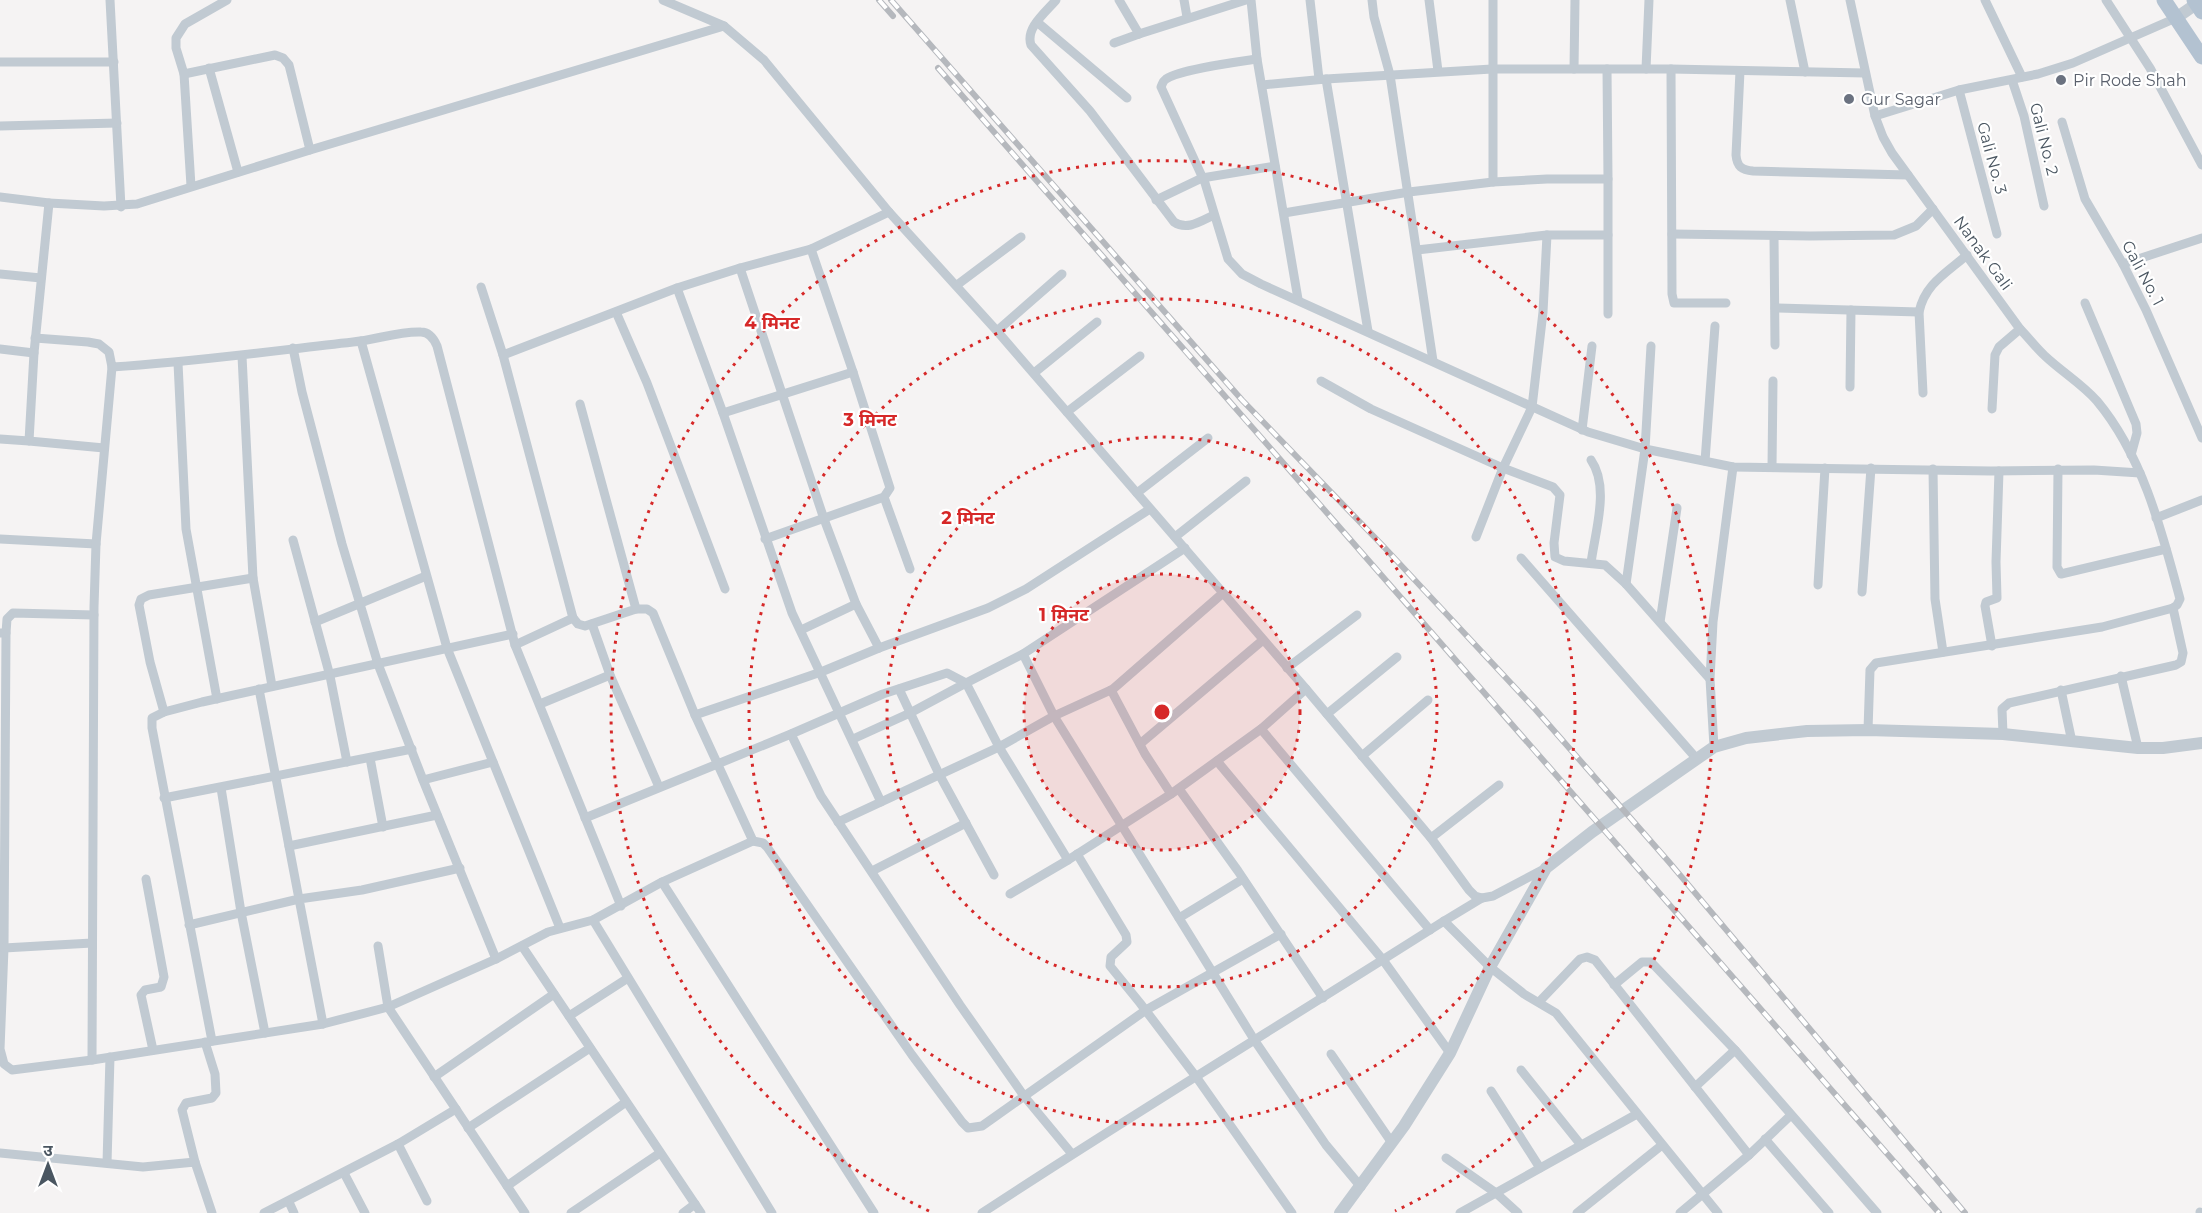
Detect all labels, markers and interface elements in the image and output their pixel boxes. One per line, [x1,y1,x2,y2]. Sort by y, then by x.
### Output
place label: Pir Rode Shah [2073,71,2187,90]
marker: Pir Rode Shah [2054,73,2068,87]
place label: Gur Sagar [1861,90,1941,109]
marker: Gur Sagar [1842,92,1856,106]
street label: Gali No. 2 [2026,101,2062,177]
street label: Gali No. 3 [1973,120,2011,196]
street label: Nanak Gali [1950,212,2016,294]
street label: Gali No. 1 [2118,237,2168,309]
text: 4 मिनट [744,312,800,334]
text: 3 मिनट [842,409,897,431]
text: 2 मिनट [941,507,995,529]
text: 1 मिनट [1039,604,1089,626]
centre of rings [1152,702,1172,722]
north arrow [18,1135,78,1195]
text: उ [43,1141,53,1160]

